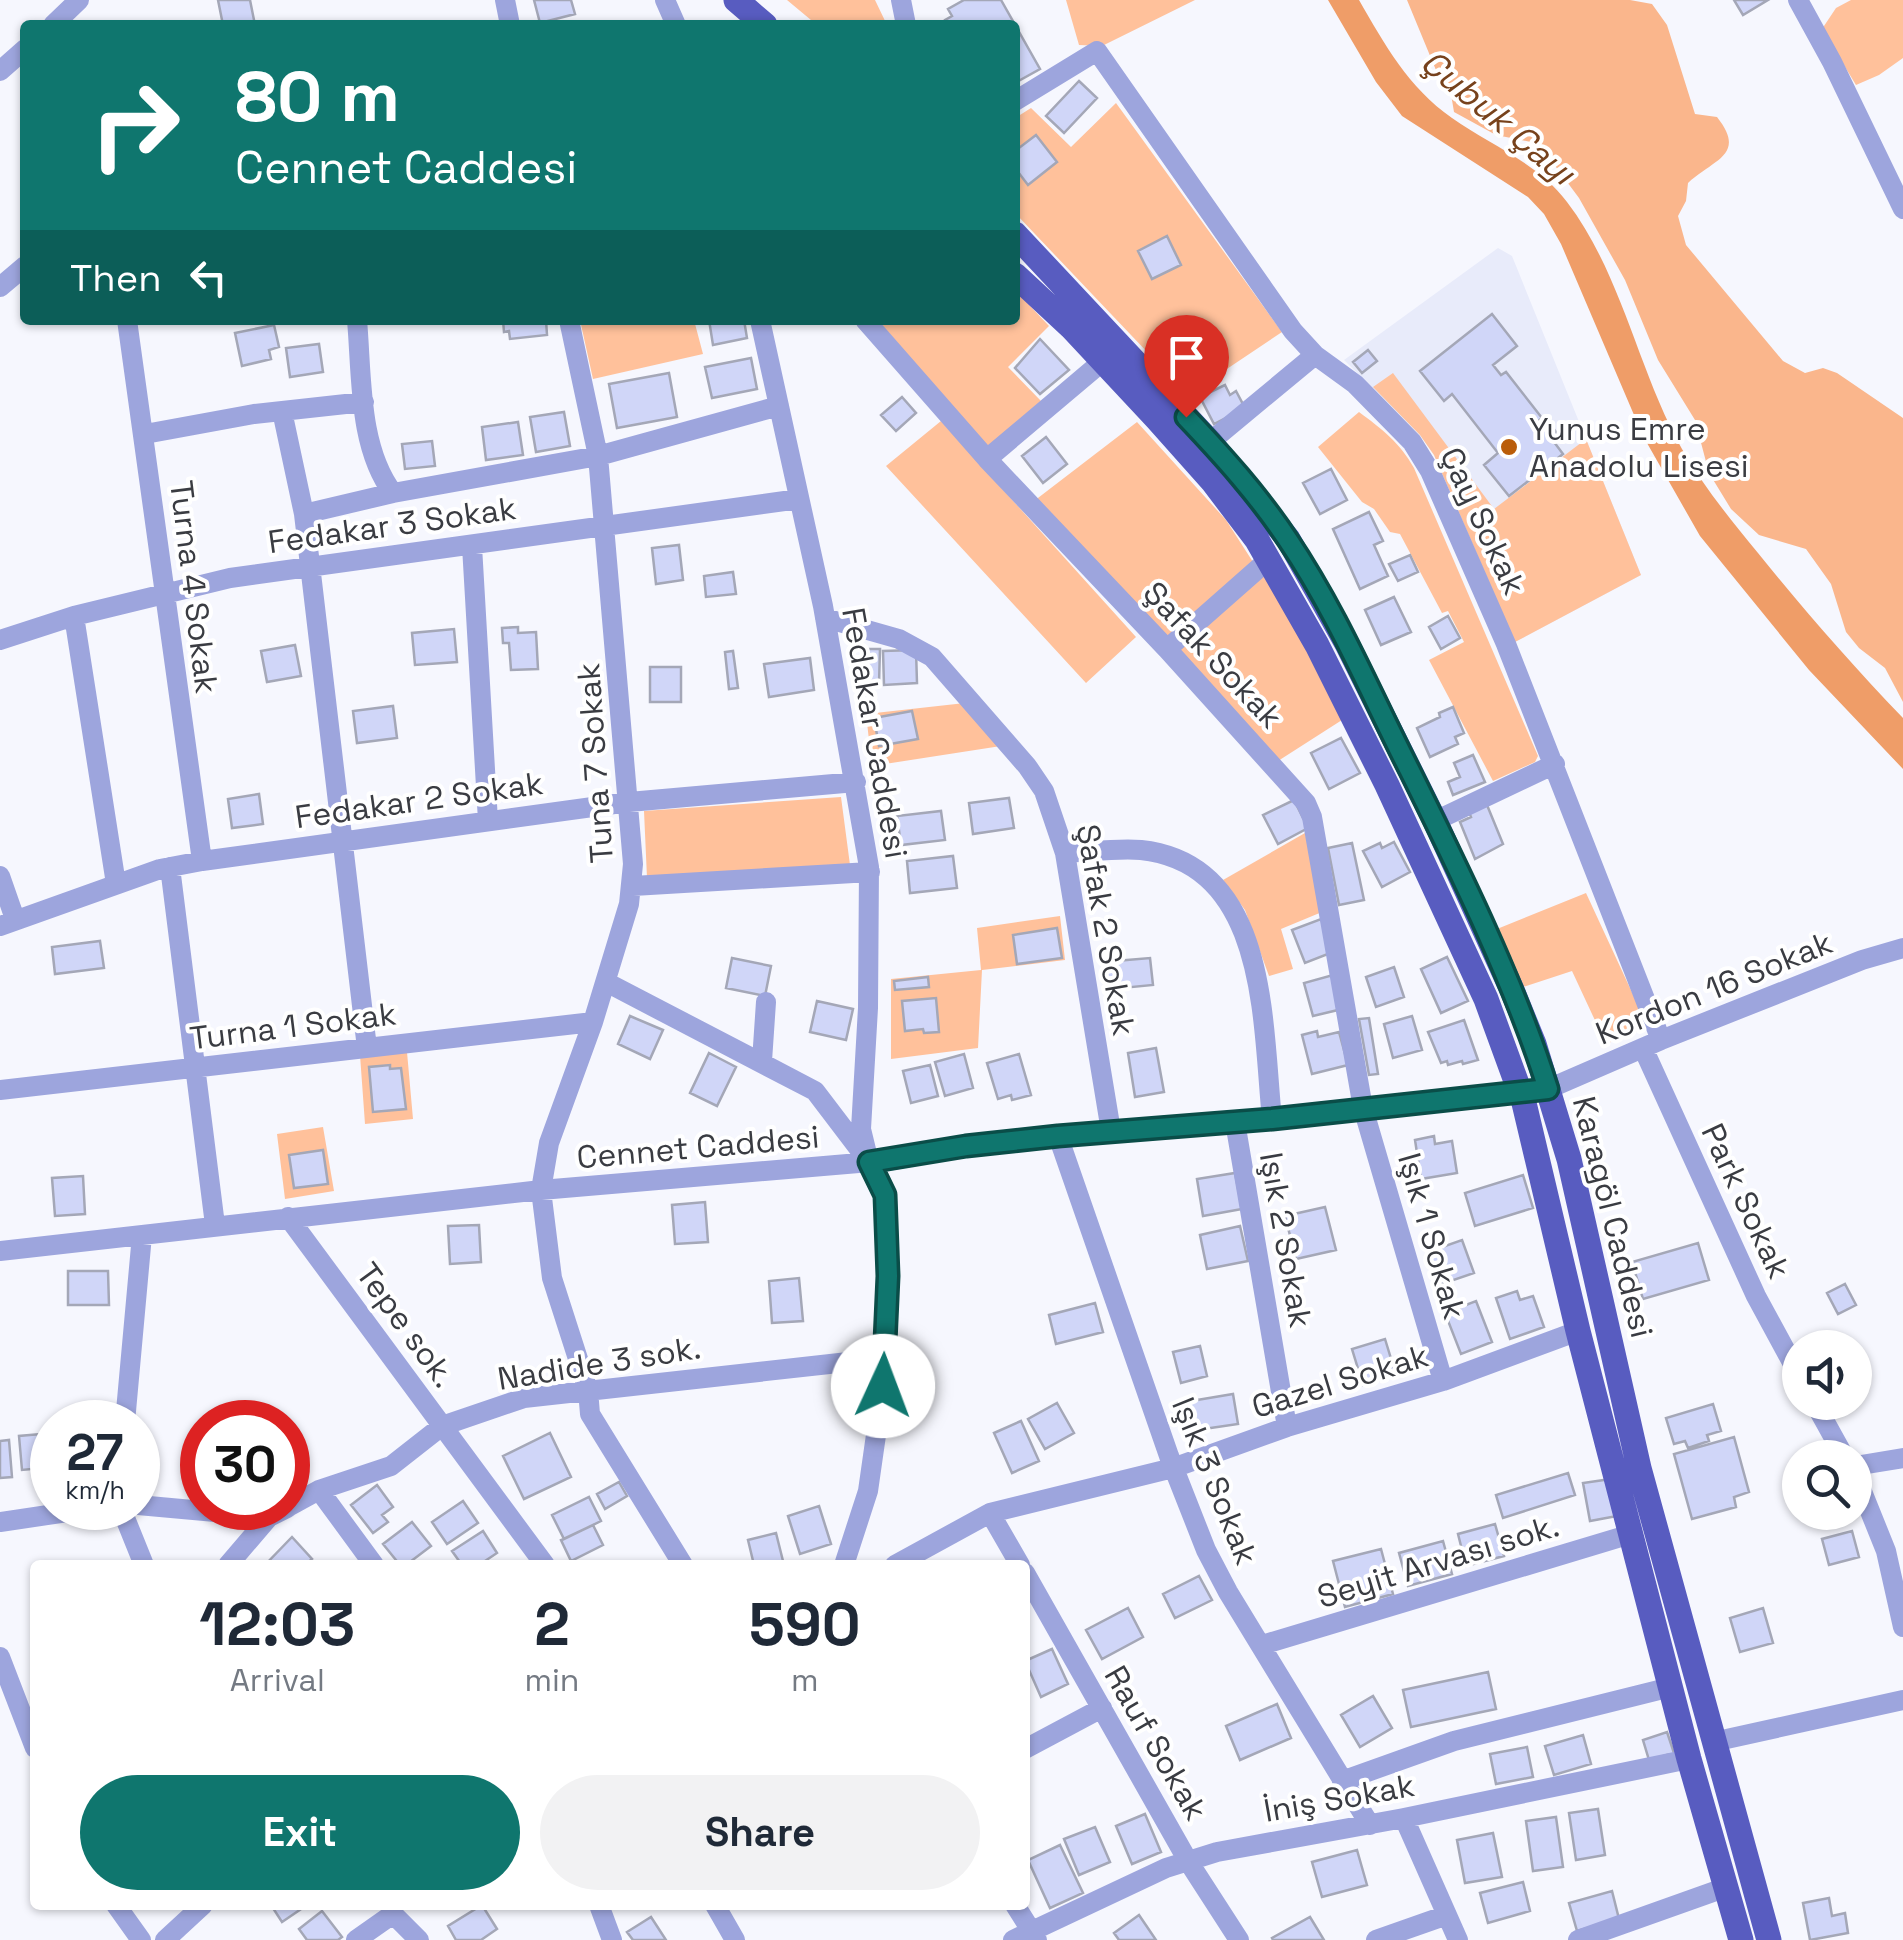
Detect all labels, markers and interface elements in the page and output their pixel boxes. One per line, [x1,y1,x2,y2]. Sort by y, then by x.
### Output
water label: Çubuk Çayı [1412,40,1585,195]
text: 80 m [235,52,400,141]
icon: right [70,60,200,190]
text: Cennet Caddesi [235,139,577,196]
icon: left [181,250,236,305]
text: Then [70,254,161,302]
pin [1144,315,1229,418]
icon: arrive [1159,330,1214,385]
place label: Yunus Emre Anadolu Lisesi [1529,409,1749,486]
marker: Yunus Emre Anadolu Lisesi [1498,436,1520,458]
street label: Çay Sokak [1431,441,1535,601]
street label: Turna 4 Sokak [161,478,227,696]
street label: Fedakar 3 Sokak [265,488,519,562]
street label: Şafak Sokak [1135,573,1291,737]
street label: Fedakar Caddesi [833,604,917,862]
street label: Tuna 7 Sokak [568,662,622,864]
street label: Fedakar 2 Sokak [292,763,546,837]
street label: Şafak 2 Sokak [1068,821,1144,1039]
street label: Kordon 16 Sokak [1590,922,1838,1054]
street label: Turna 1 Sokak [187,993,399,1059]
street label: Karagöl Caddesi [1564,1092,1662,1342]
street label: Cennet Caddesi [575,1116,821,1178]
street label: Park Sokak [1693,1117,1799,1285]
street label: Işık 1 Sokak [1389,1148,1475,1324]
street label: Işık 2 Sokak [1251,1149,1321,1331]
street label: Tepe sok. [347,1255,465,1395]
street label: Nadide 3 sok. [495,1327,703,1399]
map controls [1782,1330,1872,1530]
button: sound [1782,1330,1872,1420]
position arrow [831,1334,935,1438]
street label: Gazel Sokak [1247,1335,1433,1427]
street label: Işık 3 Sokak [1163,1391,1267,1571]
speed limit sign: 30 [180,1400,310,1530]
text: 27 [67,1421,123,1485]
button: search [1782,1440,1872,1530]
text: km/h [65,1474,125,1506]
street label: Seyit Arvası sok. [1312,1505,1564,1617]
text: 12:03 [199,1586,355,1663]
text: 2 [534,1586,570,1663]
text: 590 [749,1586,861,1663]
street label: Rauf Sokak [1096,1659,1216,1827]
text: Arrival [230,1660,325,1700]
text: min [525,1660,579,1700]
text: m [791,1660,818,1700]
street label: İniş Sokak [1261,1765,1417,1831]
button: Exit [80,1775,520,1890]
button: Share [540,1775,980,1890]

